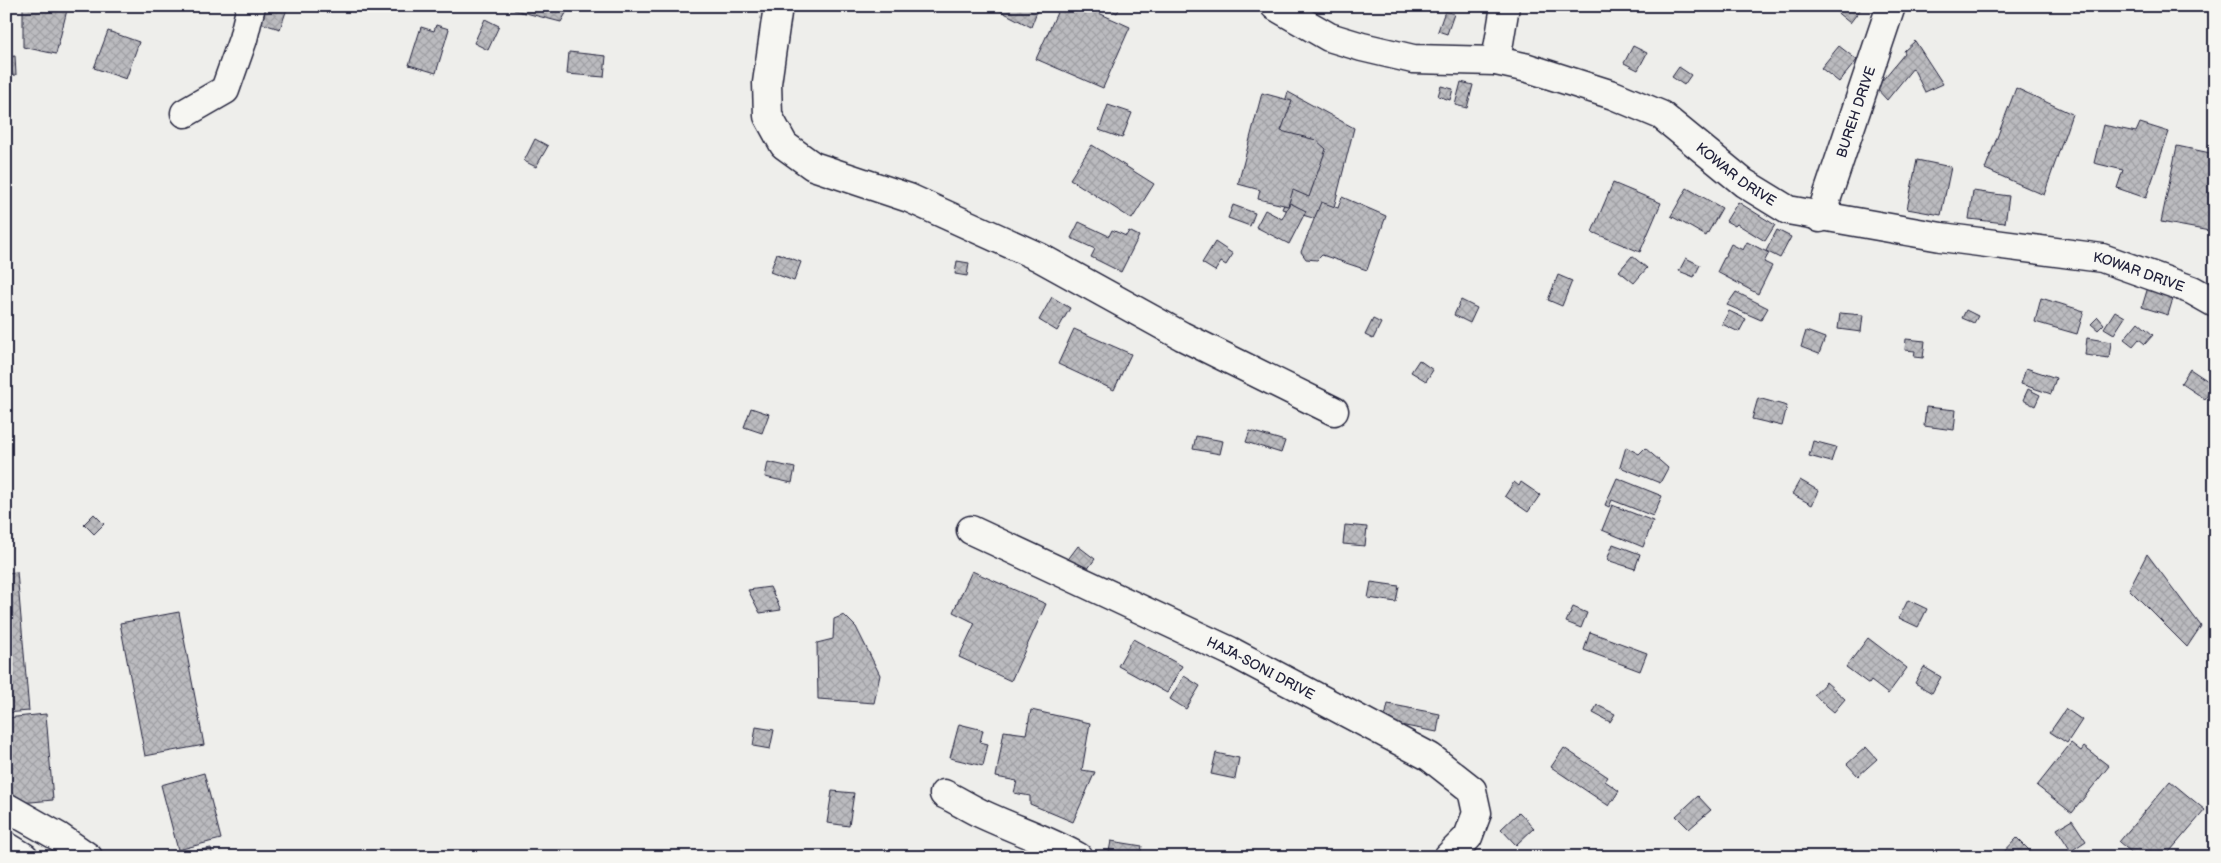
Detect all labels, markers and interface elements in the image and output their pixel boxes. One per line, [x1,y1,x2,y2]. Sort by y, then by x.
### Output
street label: BUREH DRIVE [1832,64,1879,160]
street label: KOWAR DRIVE [1693,139,1779,209]
street label: KOWAR DRIVE [2092,248,2187,295]
street label: HAJA-SONI DRIVE [1204,633,1318,703]

